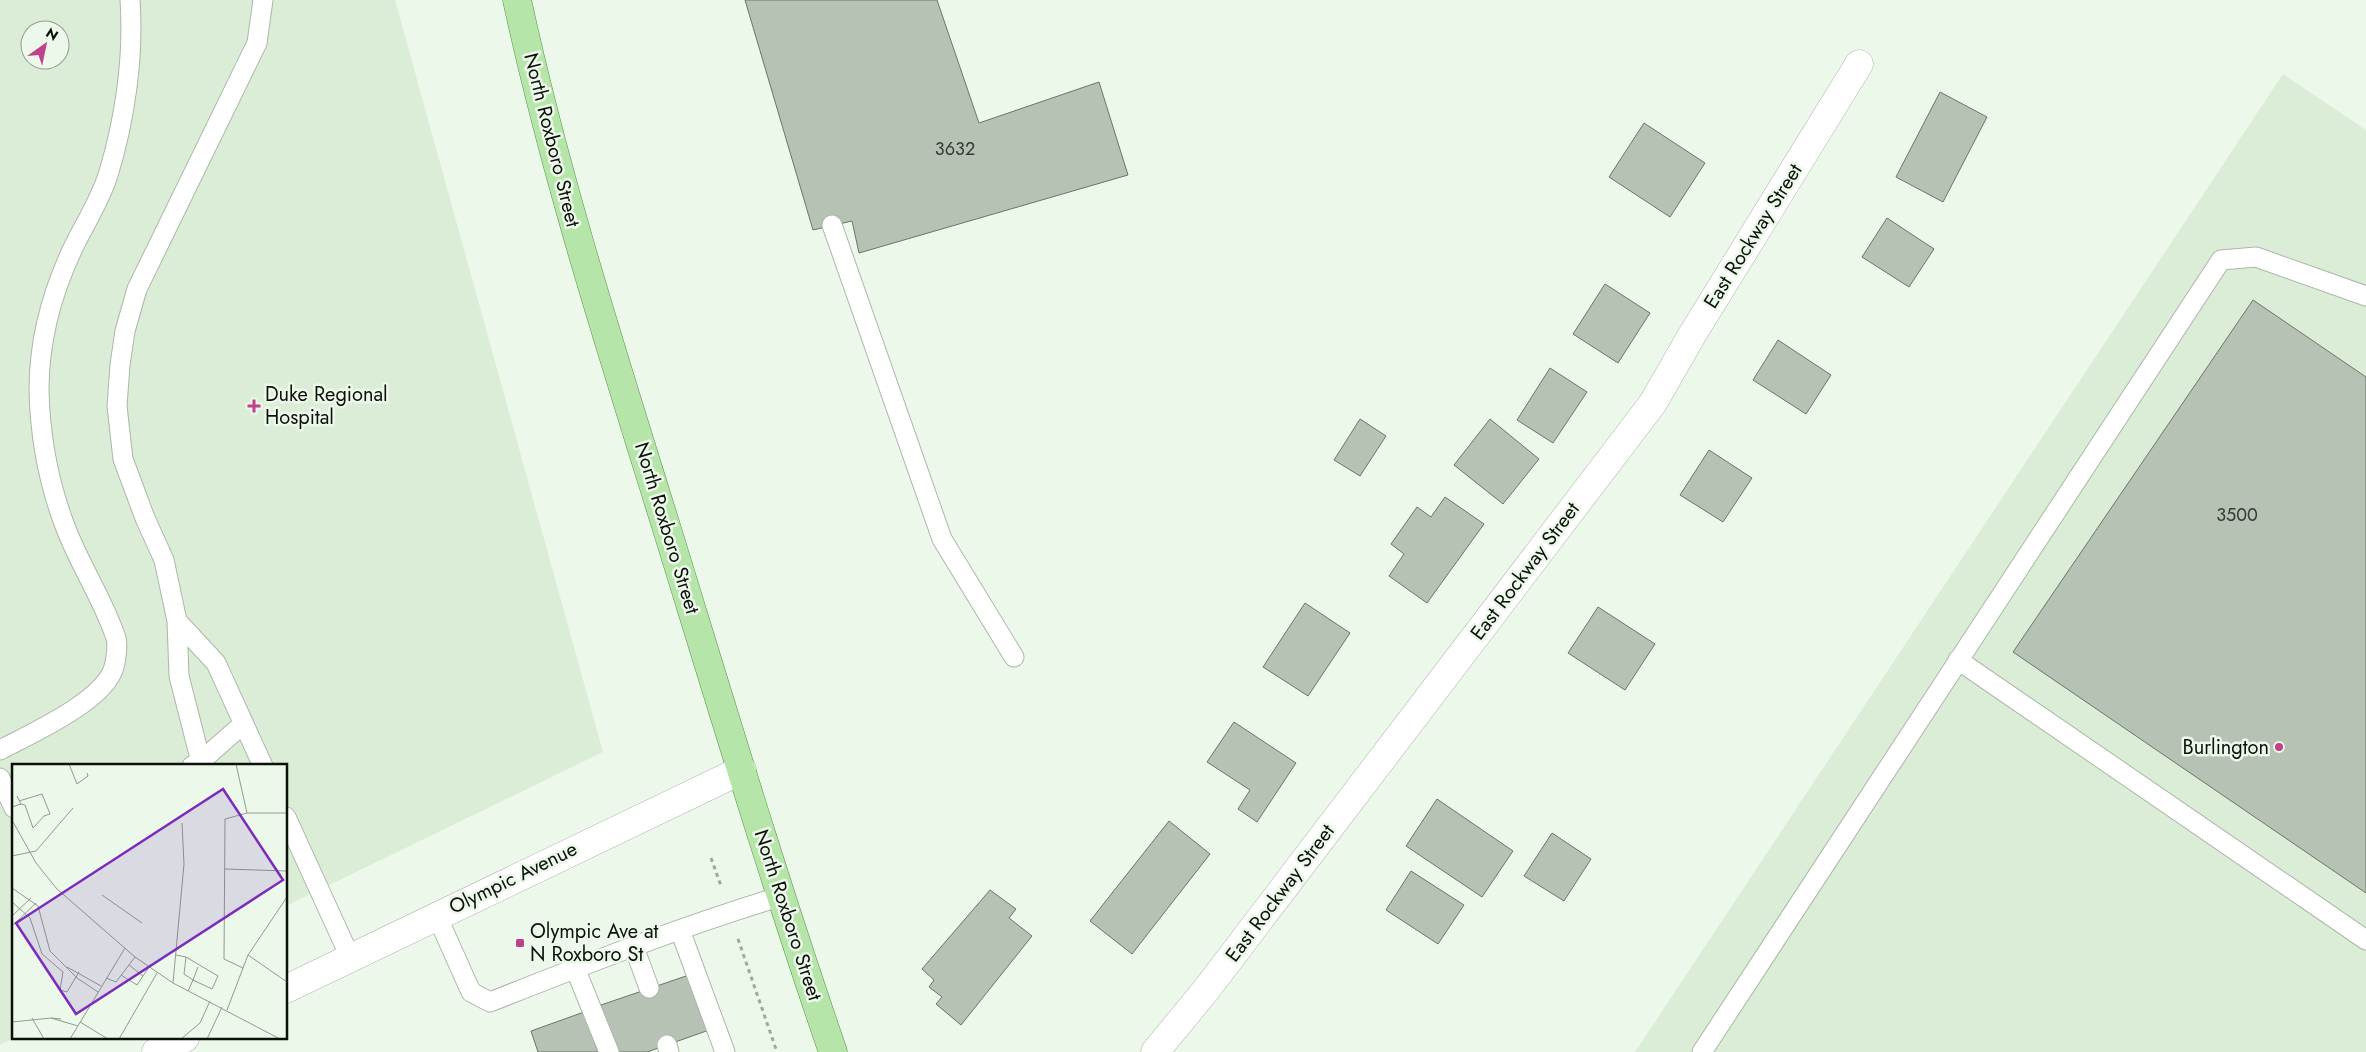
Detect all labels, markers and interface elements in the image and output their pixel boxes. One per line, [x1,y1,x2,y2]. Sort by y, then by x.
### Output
north arrow [20,20,70,70]
text: N [42,23,62,46]
street label: North Roxboro Street [516,50,588,230]
house number: 3632 [935,136,975,162]
street label: East Rockway Street [1697,158,1809,314]
place label: Duke Regional Hospital [265,380,388,432]
marker: Duke Regional Hospital [247,399,261,413]
street label: North Roxboro Street [627,438,707,618]
street label: East Rockway Street [1463,496,1587,646]
house number: 3500 [2216,502,2258,528]
place label: Burlington [2183,733,2269,762]
marker: Burlington [2273,741,2285,753]
inset map [12,764,288,1040]
street label: East Rockway Street [1218,818,1342,968]
street label: North Roxboro Street [747,826,829,1004]
street label: Olympic Avenue [444,834,582,922]
place label: Olympic Ave at N Roxboro St [530,917,659,969]
marker: Olympic Ave at N Roxboro St [514,937,526,949]

